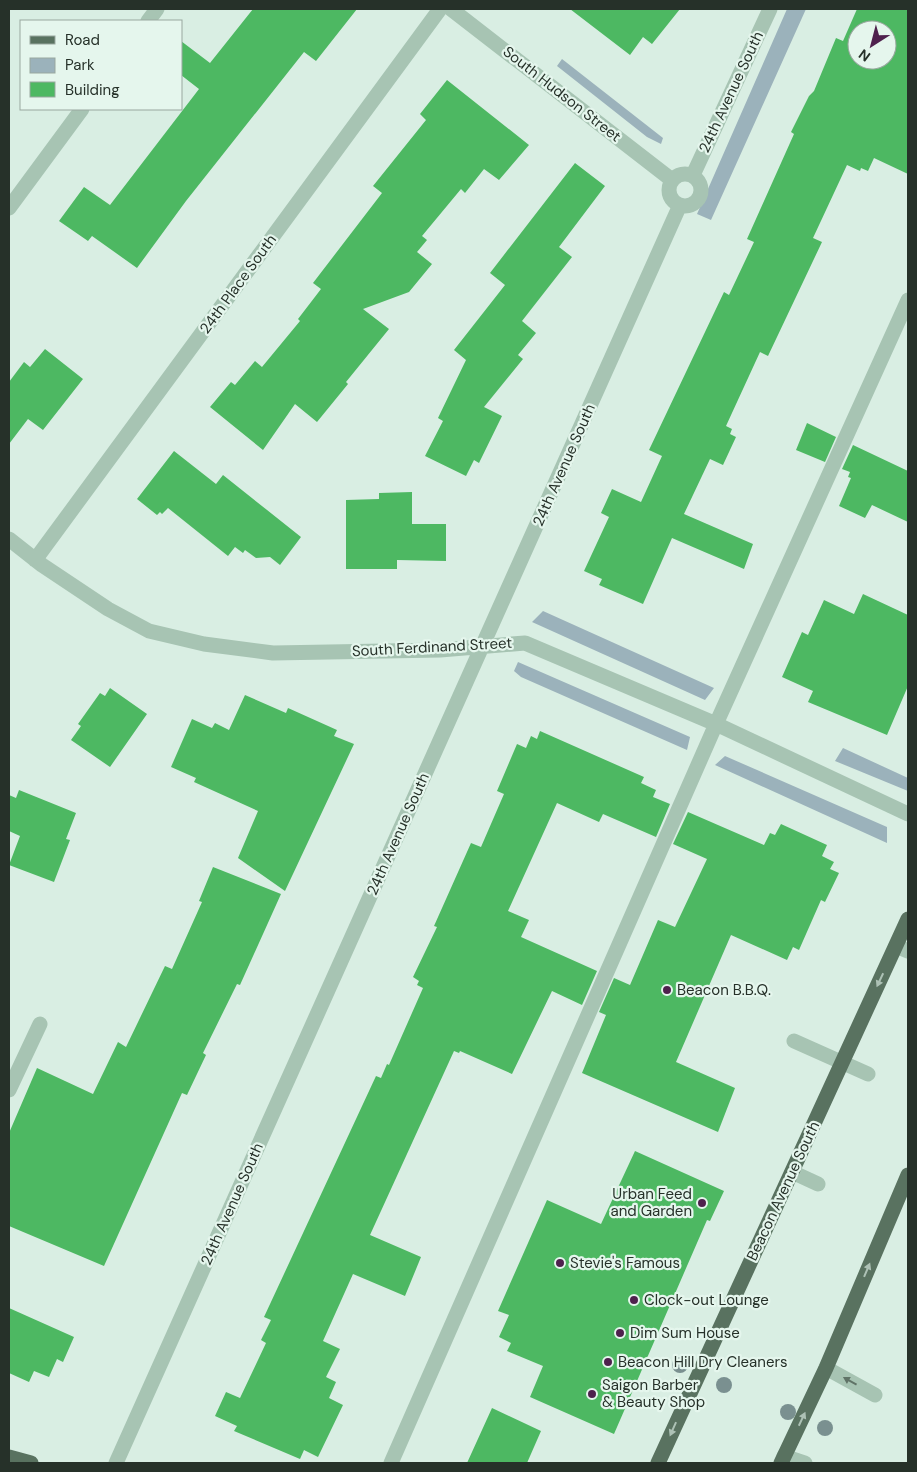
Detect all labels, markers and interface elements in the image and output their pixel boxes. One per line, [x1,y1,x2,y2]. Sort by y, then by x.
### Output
legend [20,20,182,110]
north arrow [847,20,897,70]
street label: 24th Avenue South [694,28,768,156]
text: Road [65,30,100,50]
street label: South Hudson Street [499,42,625,146]
text: N [855,45,874,66]
text: Park [65,55,95,75]
text: Building [65,80,120,100]
street label: 24th Place South [195,230,281,338]
street label: 24th Avenue South [528,401,600,529]
street label: South Ferdinand Street [351,633,513,661]
street label: 24th Avenue South [362,770,434,898]
one-way arrow [876,972,885,987]
place label: Beacon B.B.Q. [677,980,771,1000]
marker: Beacon B.B.Q. [661,984,673,996]
street label: Beacon Avenue South [742,1118,824,1264]
street label: 24th Avenue South [196,1140,268,1268]
place label: Urban Feed and Garden [611,1184,692,1221]
marker: Urban Feed and Garden [696,1197,708,1209]
place label: Stevie's Famous [570,1253,680,1273]
marker: Stevie's Famous [554,1257,566,1269]
one-way arrow [863,1263,871,1277]
place label: Clock-out Lounge [644,1290,769,1310]
marker: Clock-out Lounge [628,1294,640,1306]
place label: Dim Sum House [630,1323,740,1343]
marker: Dim Sum House [614,1327,626,1339]
place label: Beacon Hill Dry Cleaners [618,1352,788,1372]
marker: Beacon Hill Dry Cleaners [602,1356,614,1368]
place label: Saigon Barber & Beauty Shop [602,1375,705,1412]
one-way arrow [844,1377,857,1386]
marker: Saigon Barber & Beauty Shop [586,1388,598,1400]
one-way arrow [798,1412,806,1426]
one-way arrow [668,1422,676,1436]

